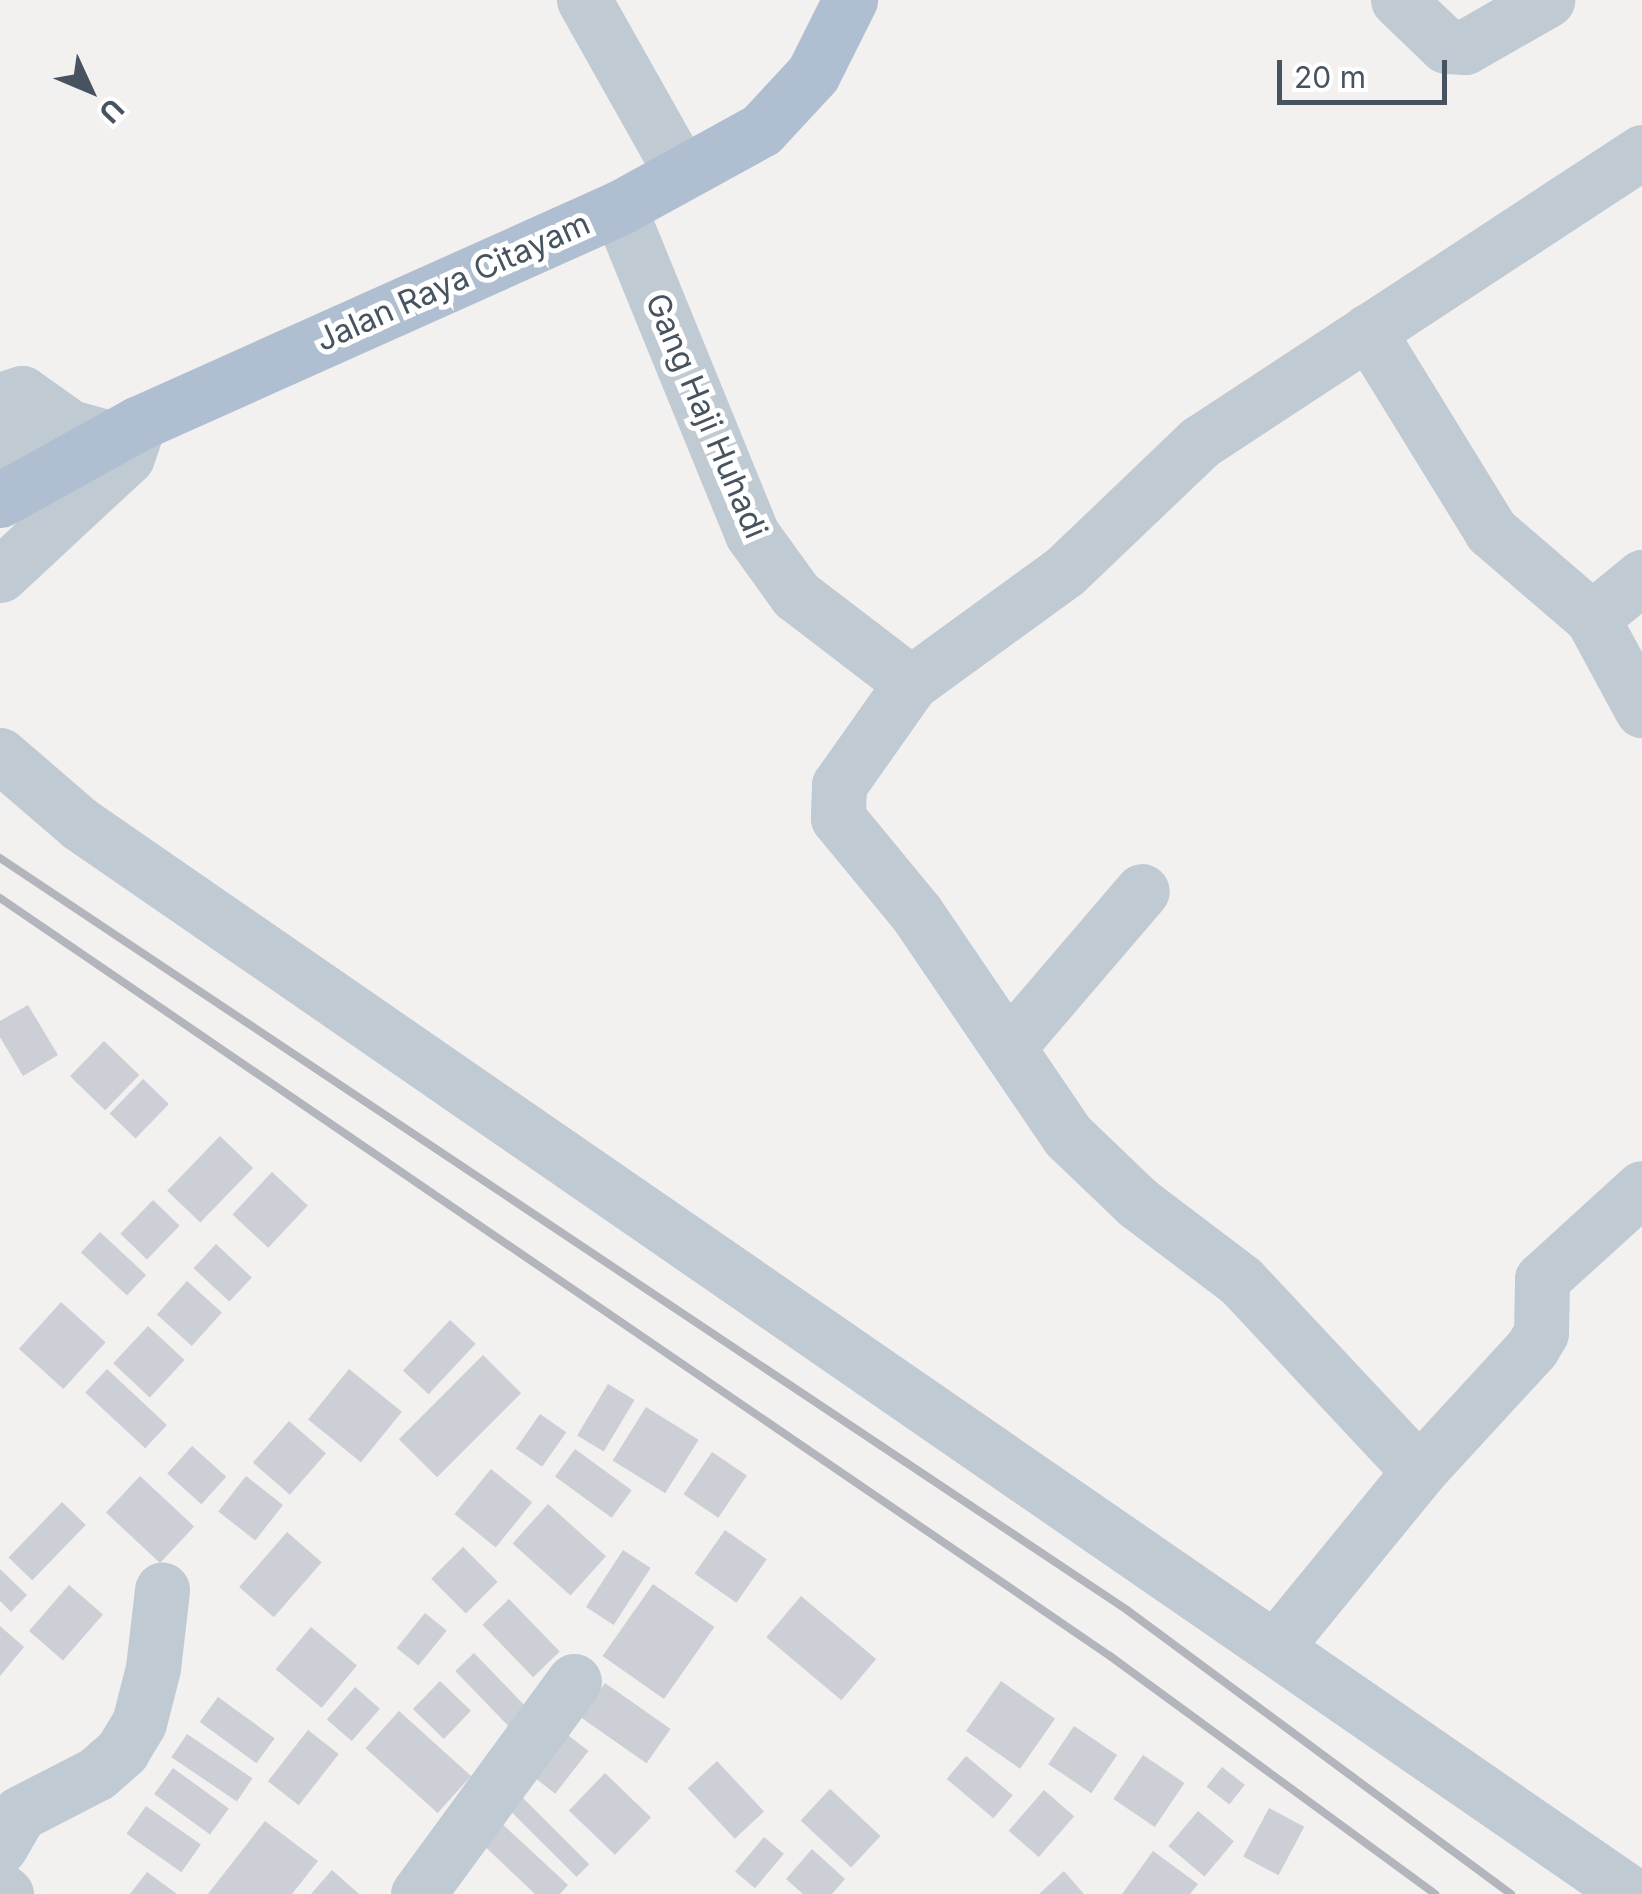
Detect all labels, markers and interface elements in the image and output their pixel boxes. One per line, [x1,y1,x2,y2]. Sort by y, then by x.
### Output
north arrow [40,40,140,140]
scale bar [1282,40,1452,102]
text: 20 m [1294,59,1366,95]
text: U [92,92,131,130]
street label: Jalan Raya Citayam [310,204,596,360]
street label: Gang Haji Huhadi [637,288,775,544]

